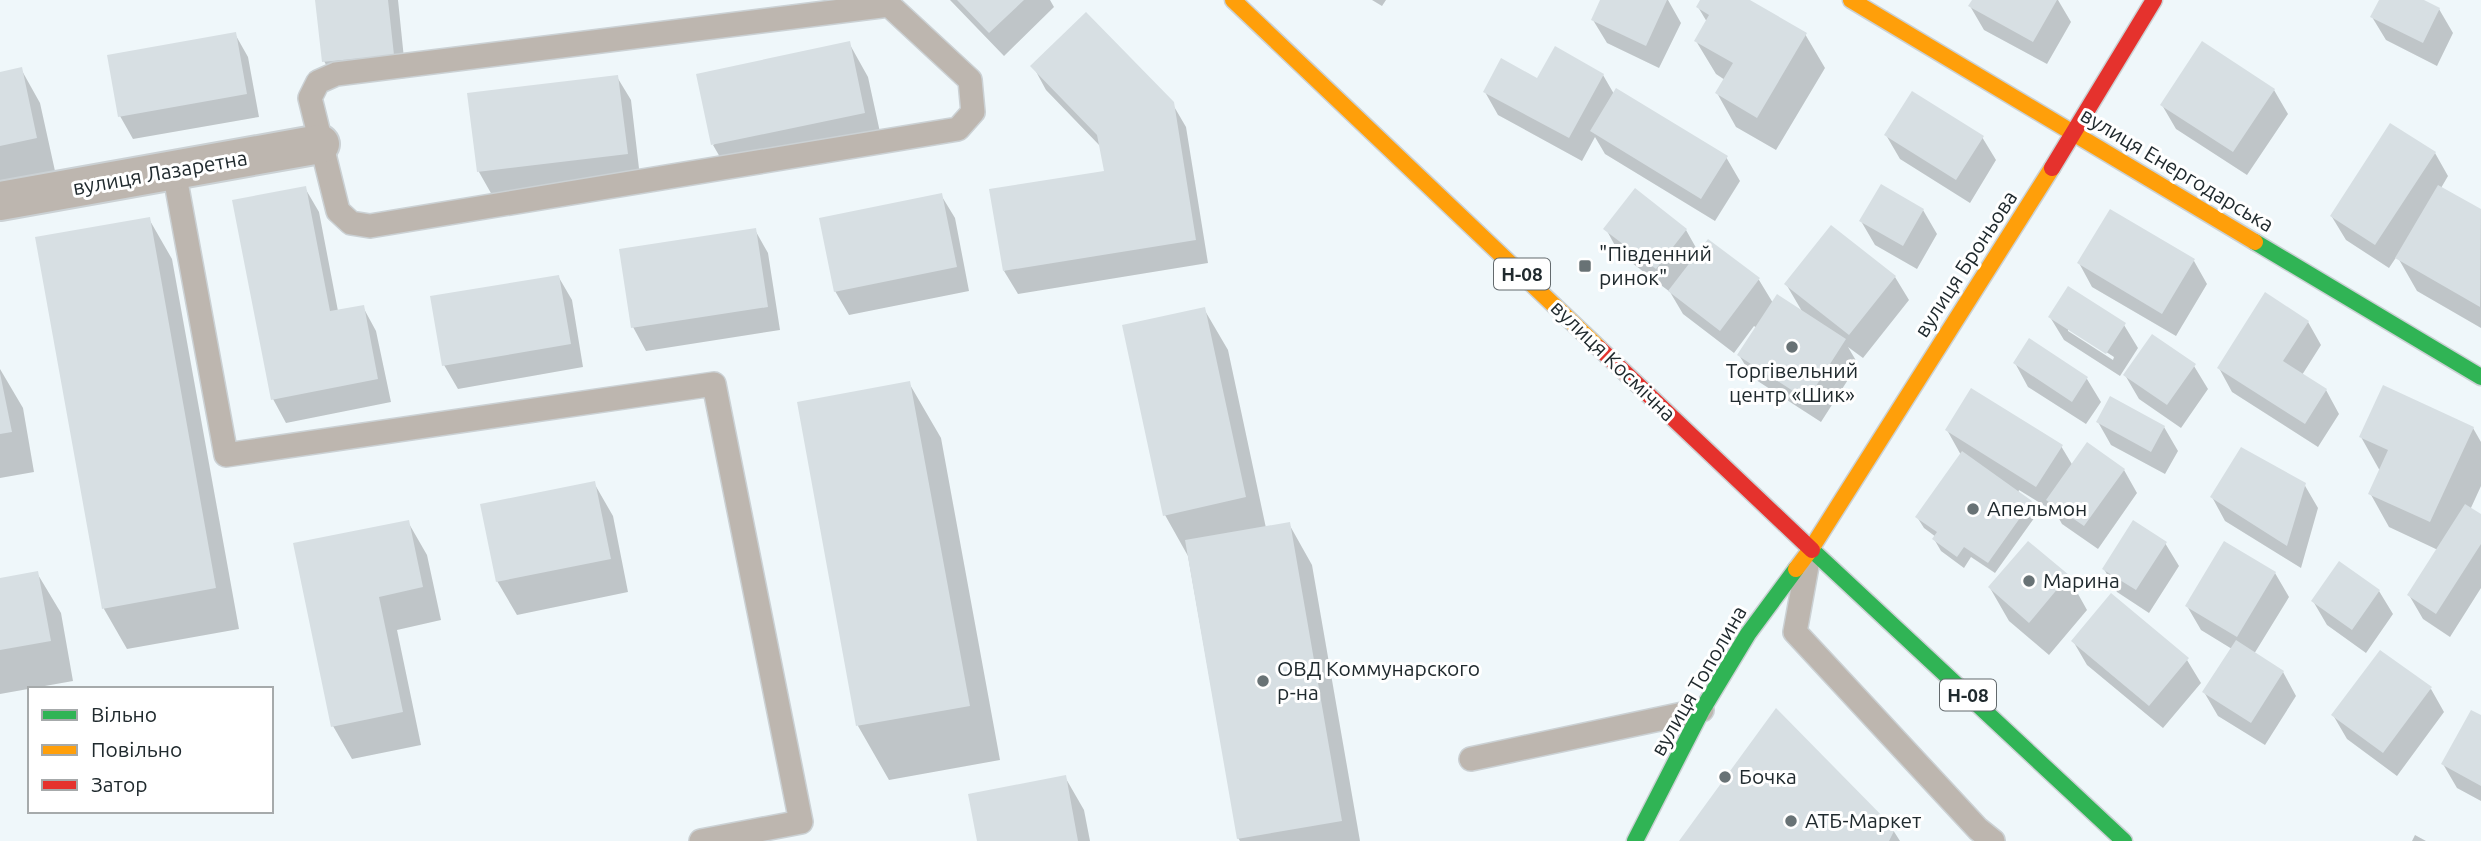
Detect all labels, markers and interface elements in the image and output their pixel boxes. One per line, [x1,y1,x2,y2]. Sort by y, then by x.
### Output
street label: вулиця Енергодарська [2077,102,2278,236]
street label: вулиця Лазаретна [71,145,249,199]
street label: вулиця Броньова [1909,186,2021,341]
place label: "Південний ринок" [1599,241,1712,289]
road number: Н-08 [1494,258,1550,290]
marker: "Південний ринок" [1577,258,1593,274]
street label: вулиця Космічна [1547,295,1681,426]
marker: Торгівельний центр «Шик» [1784,339,1800,355]
place label: Торгівельний центр «Шик» [1726,358,1858,406]
place label: Апельмон [1987,496,2087,520]
marker: Апельмон [1965,501,1981,517]
place label: Марина [2043,568,2120,592]
marker: Марина [2021,573,2037,589]
street label: вулиця Тополина [1645,601,1751,760]
place label: ОВД Коммунарского р-на [1277,656,1480,704]
marker: ОВД Коммунарского р-на [1255,673,1271,689]
road number: Н-08 [1940,680,1996,710]
legend [28,687,273,813]
text: Вільно [91,702,157,726]
text: Повільно [91,737,182,761]
place label: Бочка [1739,764,1797,788]
marker: Бочка [1717,769,1733,785]
text: Затор [91,772,147,796]
place label: АТБ-Маркет [1805,808,1922,832]
marker: АТБ-Маркет [1783,813,1799,829]

